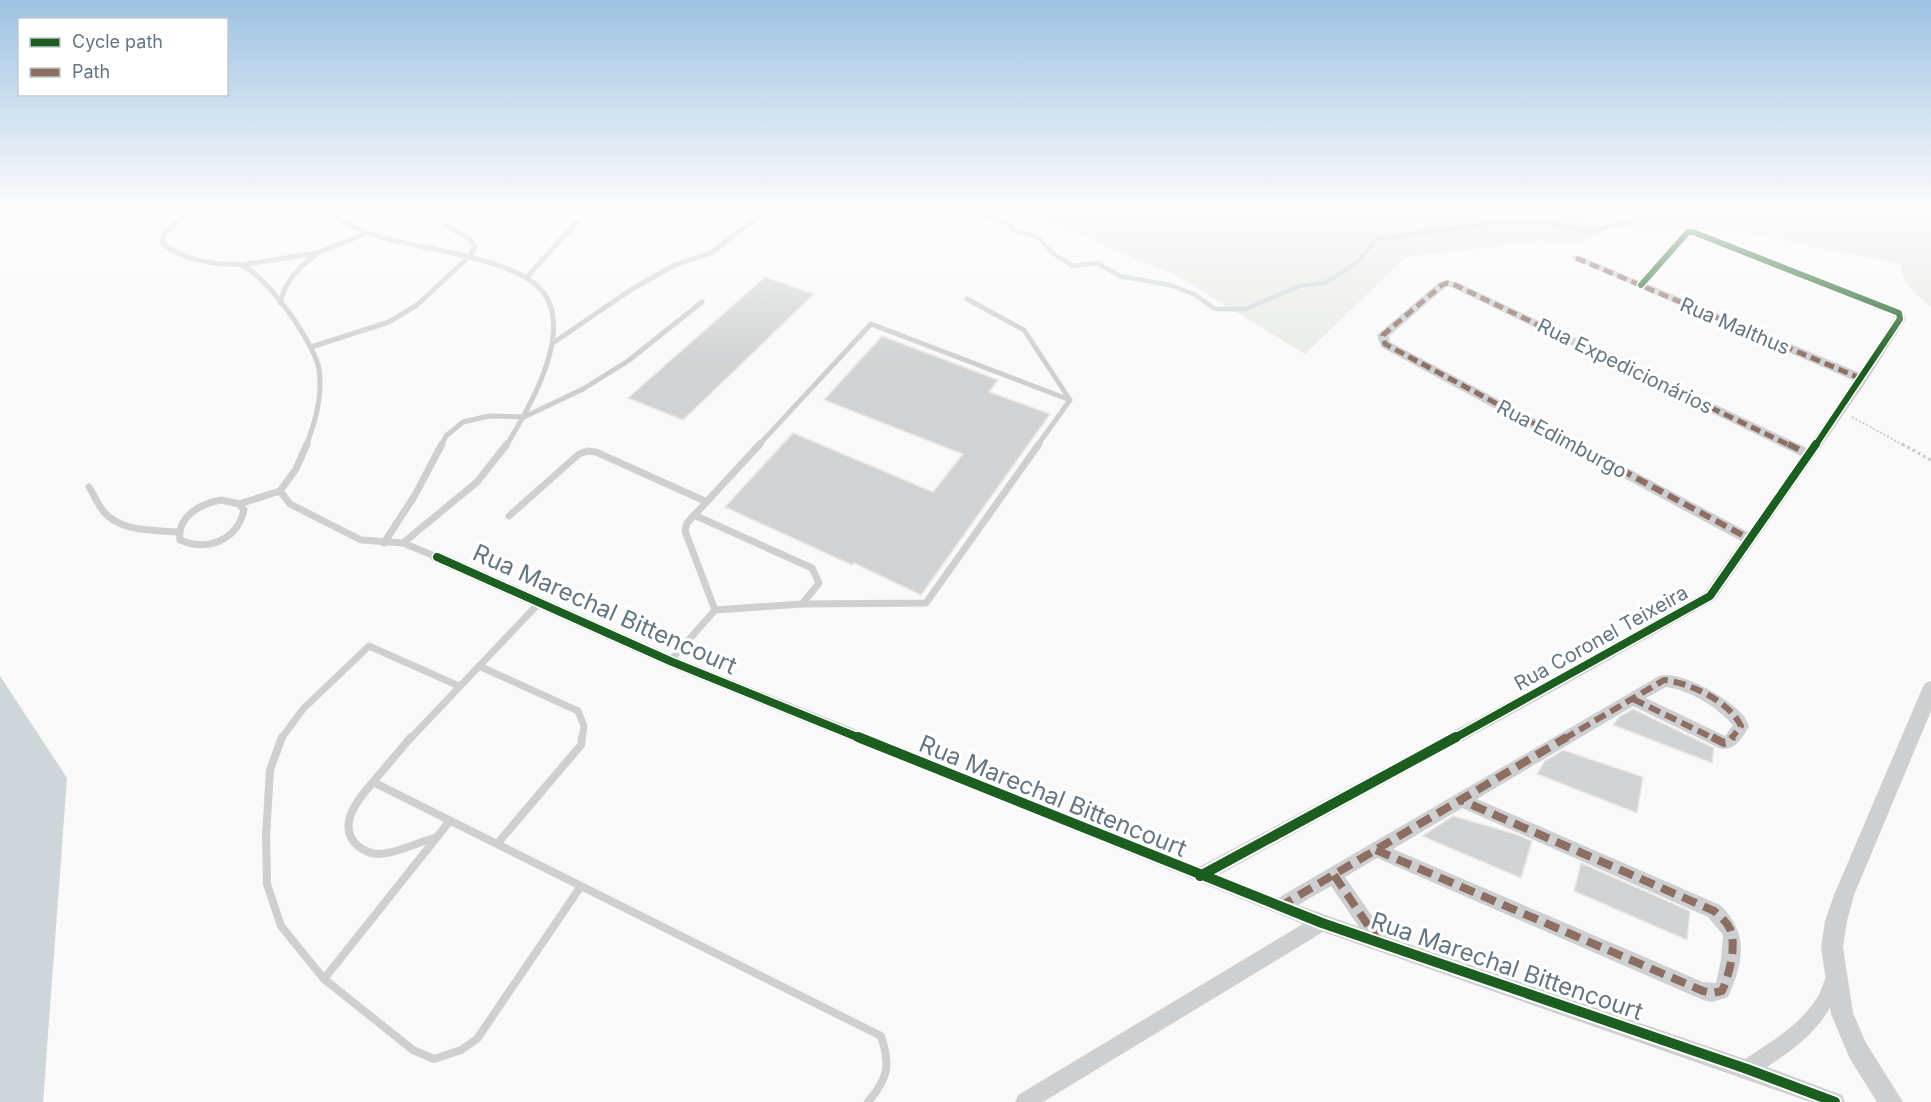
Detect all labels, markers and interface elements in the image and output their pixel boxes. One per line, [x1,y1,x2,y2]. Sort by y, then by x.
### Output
legend [18,18,228,96]
text: Cycle path [72,31,163,52]
text: Path [72,61,110,82]
street label: Rua Malthus [1677,292,1793,360]
street label: Rua Expedicionários [1533,313,1717,419]
street label: Rua Edimburgo [1493,395,1631,483]
street label: Rua Marechal Bittencourt [469,538,742,680]
street label: Rua Coronel Teixeira [1510,580,1692,696]
street label: Rua Marechal Bittencourt [915,729,1191,863]
street label: Rua Marechal Bittencourt [1367,906,1647,1026]

